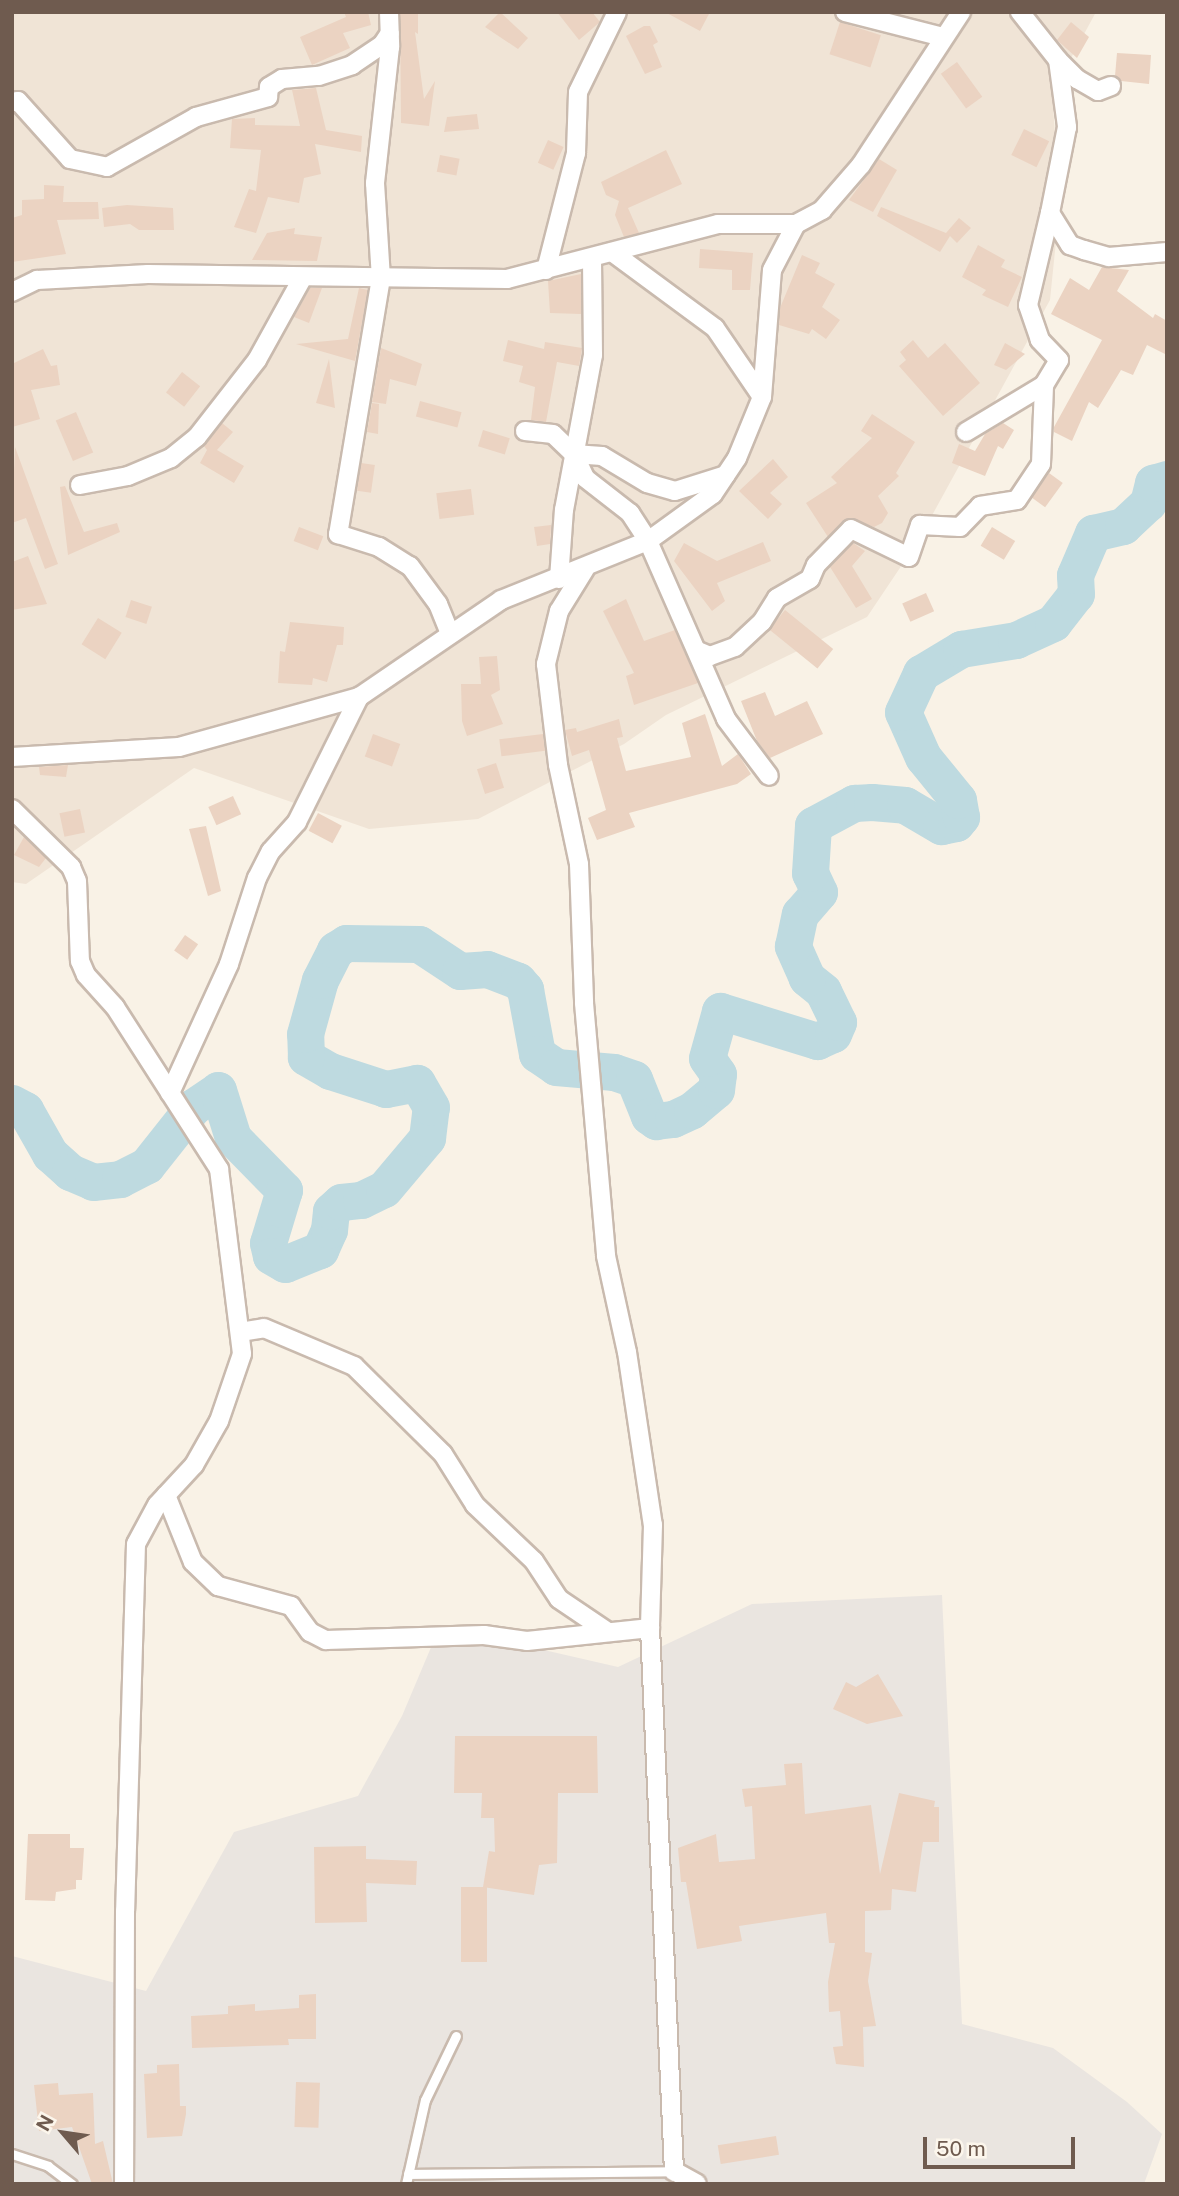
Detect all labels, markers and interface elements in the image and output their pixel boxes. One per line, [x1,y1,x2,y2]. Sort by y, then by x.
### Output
north arrow [28,2098,98,2168]
text: N [31,2111,58,2135]
scale bar [927,2122,1079,2166]
text: 50 m [936,2136,986,2161]

